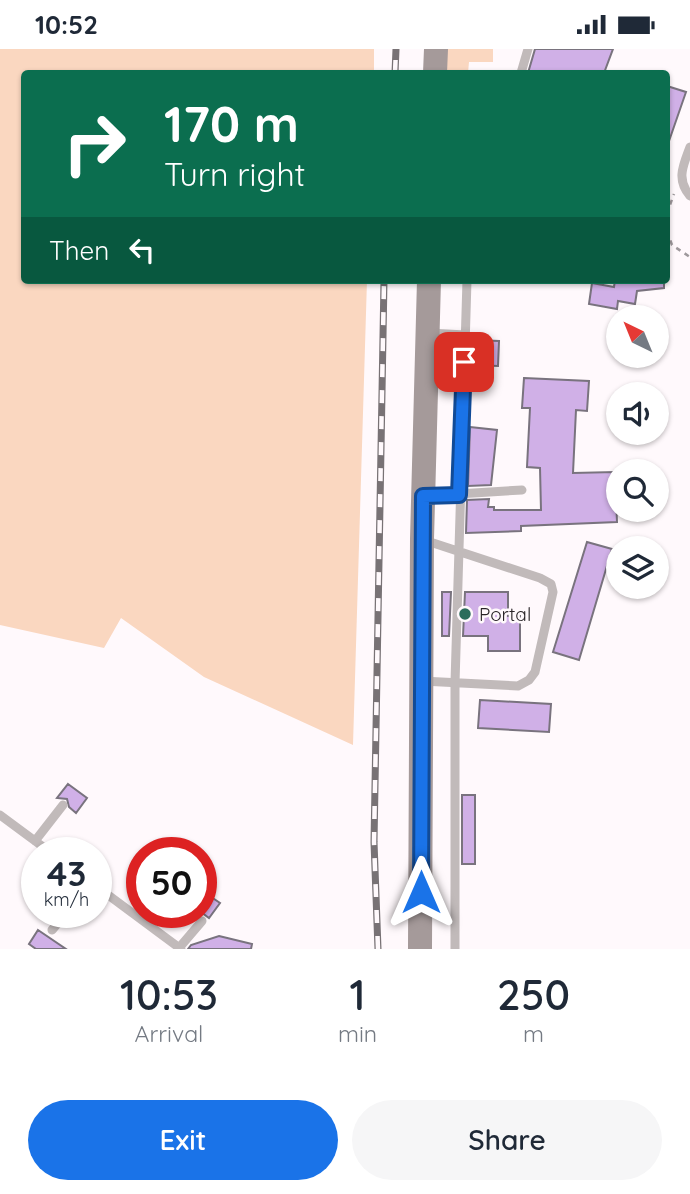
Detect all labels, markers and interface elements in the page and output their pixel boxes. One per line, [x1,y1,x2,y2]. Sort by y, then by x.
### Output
text: 10:52 [35,8,98,41]
text: 170 m [164,93,299,154]
icon: right [49,98,140,189]
text: Turn right [164,154,305,194]
icon: left [123,231,161,269]
text: Then [49,234,109,267]
north arrow [606,305,668,367]
map controls [606,305,669,599]
pin [434,332,494,392]
icon: arrive [445,343,483,381]
button: sound [606,382,669,445]
button: search [606,459,669,522]
button: layers [606,536,669,599]
place label: Portal [479,602,531,626]
marker: Portal [457,606,473,622]
speed limit sign: 50 [126,837,217,928]
text: 43 [47,851,86,895]
position arrow [384,855,458,929]
text: km/h [44,888,89,911]
text: 10:53 [120,968,218,1021]
text: 1 [349,968,366,1021]
text: 250 [497,968,570,1021]
text: Arrival [135,1019,203,1048]
text: min [338,1019,377,1048]
text: m [523,1019,544,1048]
button: Exit [28,1100,338,1180]
button: Share [352,1100,662,1180]

